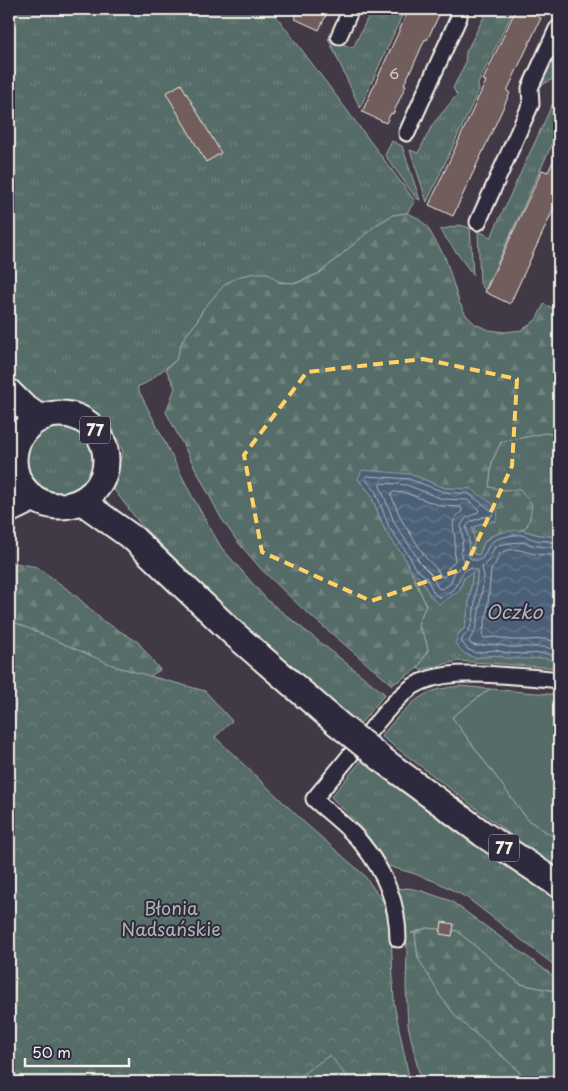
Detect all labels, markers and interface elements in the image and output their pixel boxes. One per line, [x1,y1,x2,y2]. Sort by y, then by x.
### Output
house number: 6 [389,61,399,84]
road number: 77 [80,416,110,444]
water label: Oczko [486,597,544,625]
road number: 77 [489,834,519,861]
park label: Błonia Nadsańskie [121,894,221,942]
scale bar [25,1036,129,1068]
text: 50 m [32,1040,71,1063]

